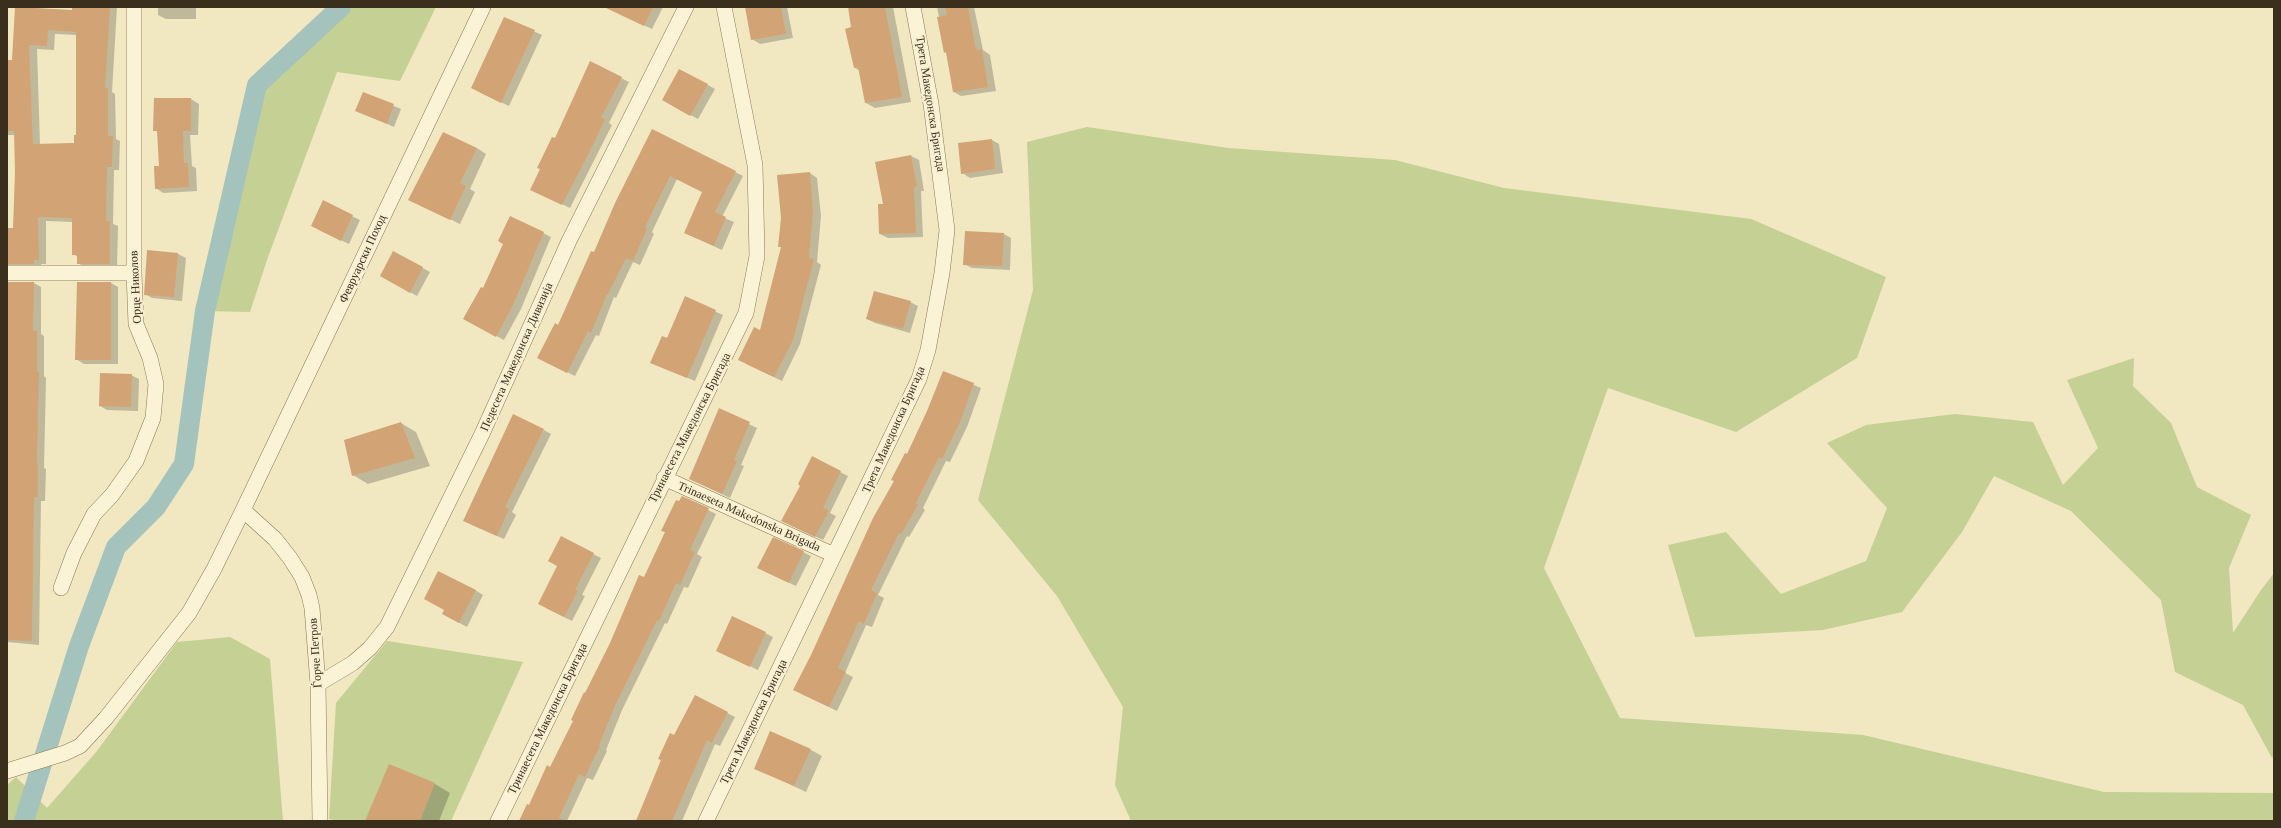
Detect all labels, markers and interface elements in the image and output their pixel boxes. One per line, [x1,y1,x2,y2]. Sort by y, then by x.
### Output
street label: Трета Македонска Бригада [912,35,948,173]
street label: Февруарски Поход [336,213,390,305]
street label: Орце Николов [127,250,145,324]
street label: Педесета Македонска Дивизија [478,280,556,434]
street label: Тринаесета Македонска Бригада [646,350,734,506]
street label: Трета Македонска Бригада [859,364,929,496]
street label: Trinaeseta Makedonska Brigada [675,479,823,555]
street label: Ѓорче Петров [306,618,326,688]
street label: Тринаесета Македонска Бригада [505,641,591,797]
street label: Трета Македонска Бригада [717,657,791,787]

